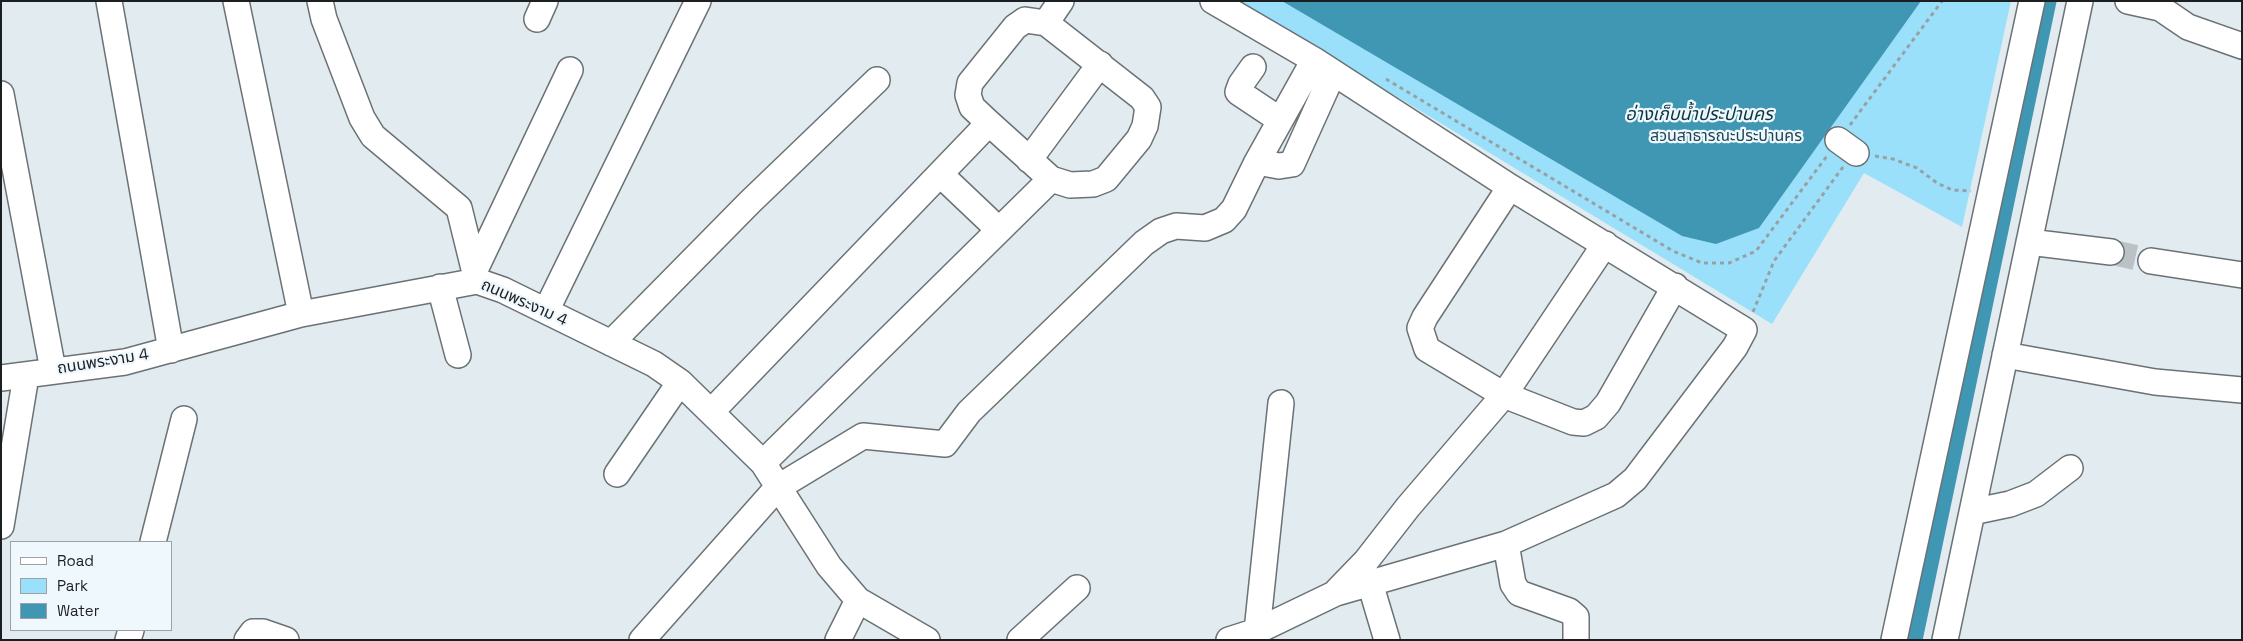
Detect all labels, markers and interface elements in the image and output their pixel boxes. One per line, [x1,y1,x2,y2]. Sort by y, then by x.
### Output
water label: อ่างเก็บน้ำประปานคร [1625,104,1773,126]
park label: สวนสาธารณะประปานคร [1650,127,1802,147]
street label: ถนนพระงาม 4 [478,275,570,331]
street label: ถนนพระงาม 4 [56,345,150,379]
legend [10,541,172,631]
text: Road [57,551,94,570]
text: Park [57,576,88,595]
text: Water [57,601,99,620]

